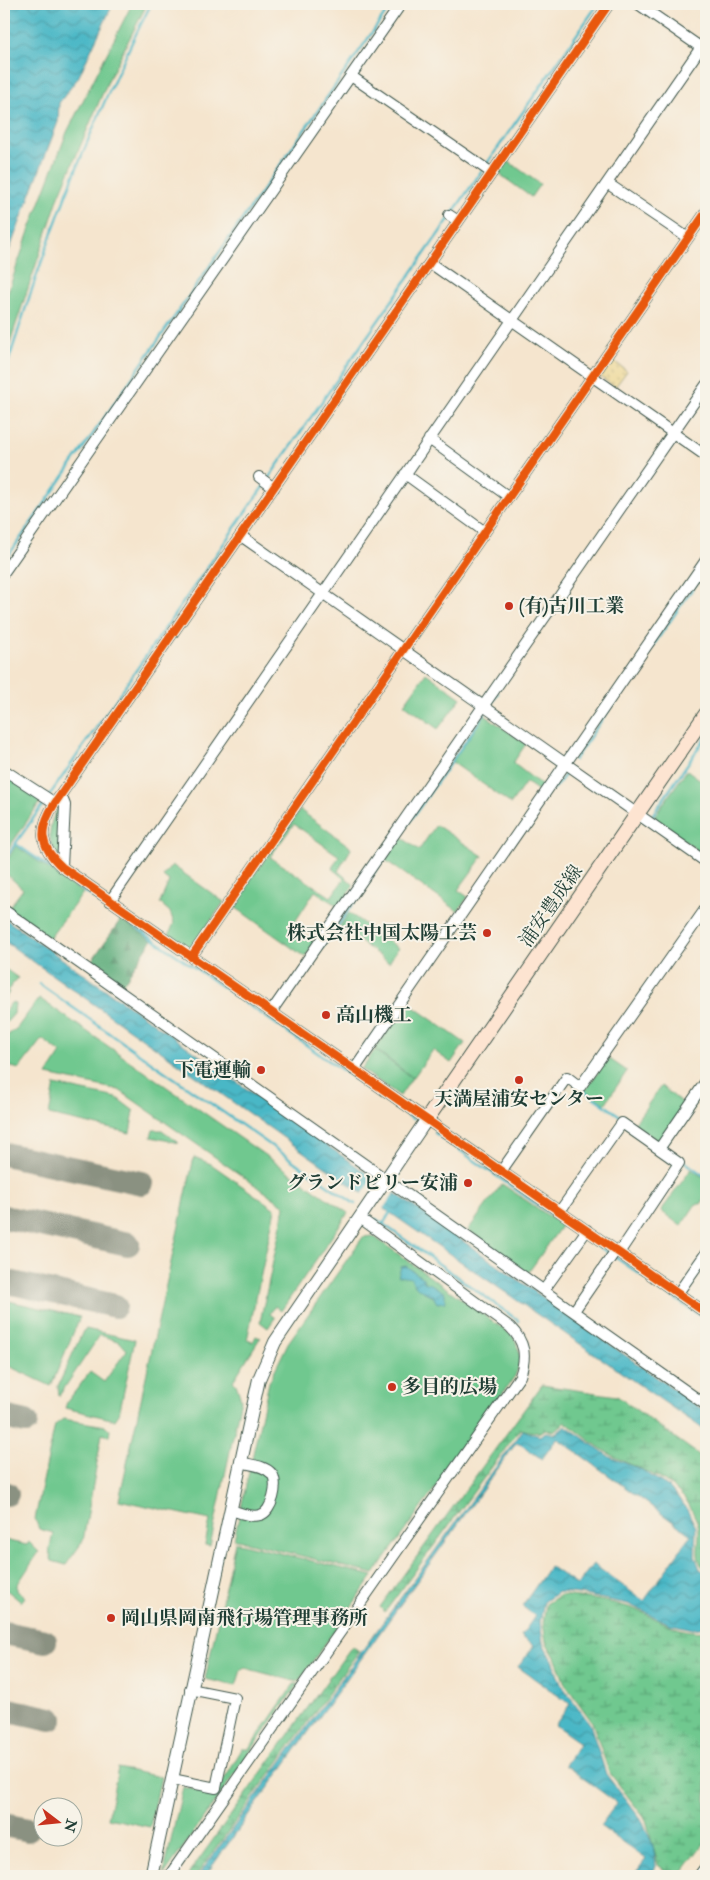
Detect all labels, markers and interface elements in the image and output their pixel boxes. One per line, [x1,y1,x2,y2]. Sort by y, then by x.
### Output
place label: (有)古川工業 [519,594,624,618]
marker: (有)古川工業 [503,600,515,612]
street label: 浦安豊成線 [514,860,588,952]
place label: 株式会社中国太陽工芸 [287,921,477,945]
marker: 株式会社中国太陽工芸 [481,927,493,939]
place label: 高山機工 [336,1003,412,1027]
marker: 高山機工 [320,1009,332,1021]
place label: 下電運輸 [175,1058,251,1082]
marker: 下電運輸 [255,1064,267,1076]
marker: 天満屋浦安センター [513,1074,525,1086]
place label: 天満屋浦安センター [434,1087,604,1111]
place label: グランドピリー安浦 [287,1171,458,1195]
marker: グランドピリー安浦 [462,1177,474,1189]
place label: 多目的広場 [402,1375,497,1399]
marker: 多目的広場 [386,1381,398,1393]
place label: 岡山県岡南飛行場管理事務所 [121,1606,368,1630]
marker: 岡山県岡南飛行場管理事務所 [105,1612,117,1624]
north arrow [32,1798,82,1848]
text: N [60,1816,80,1834]

